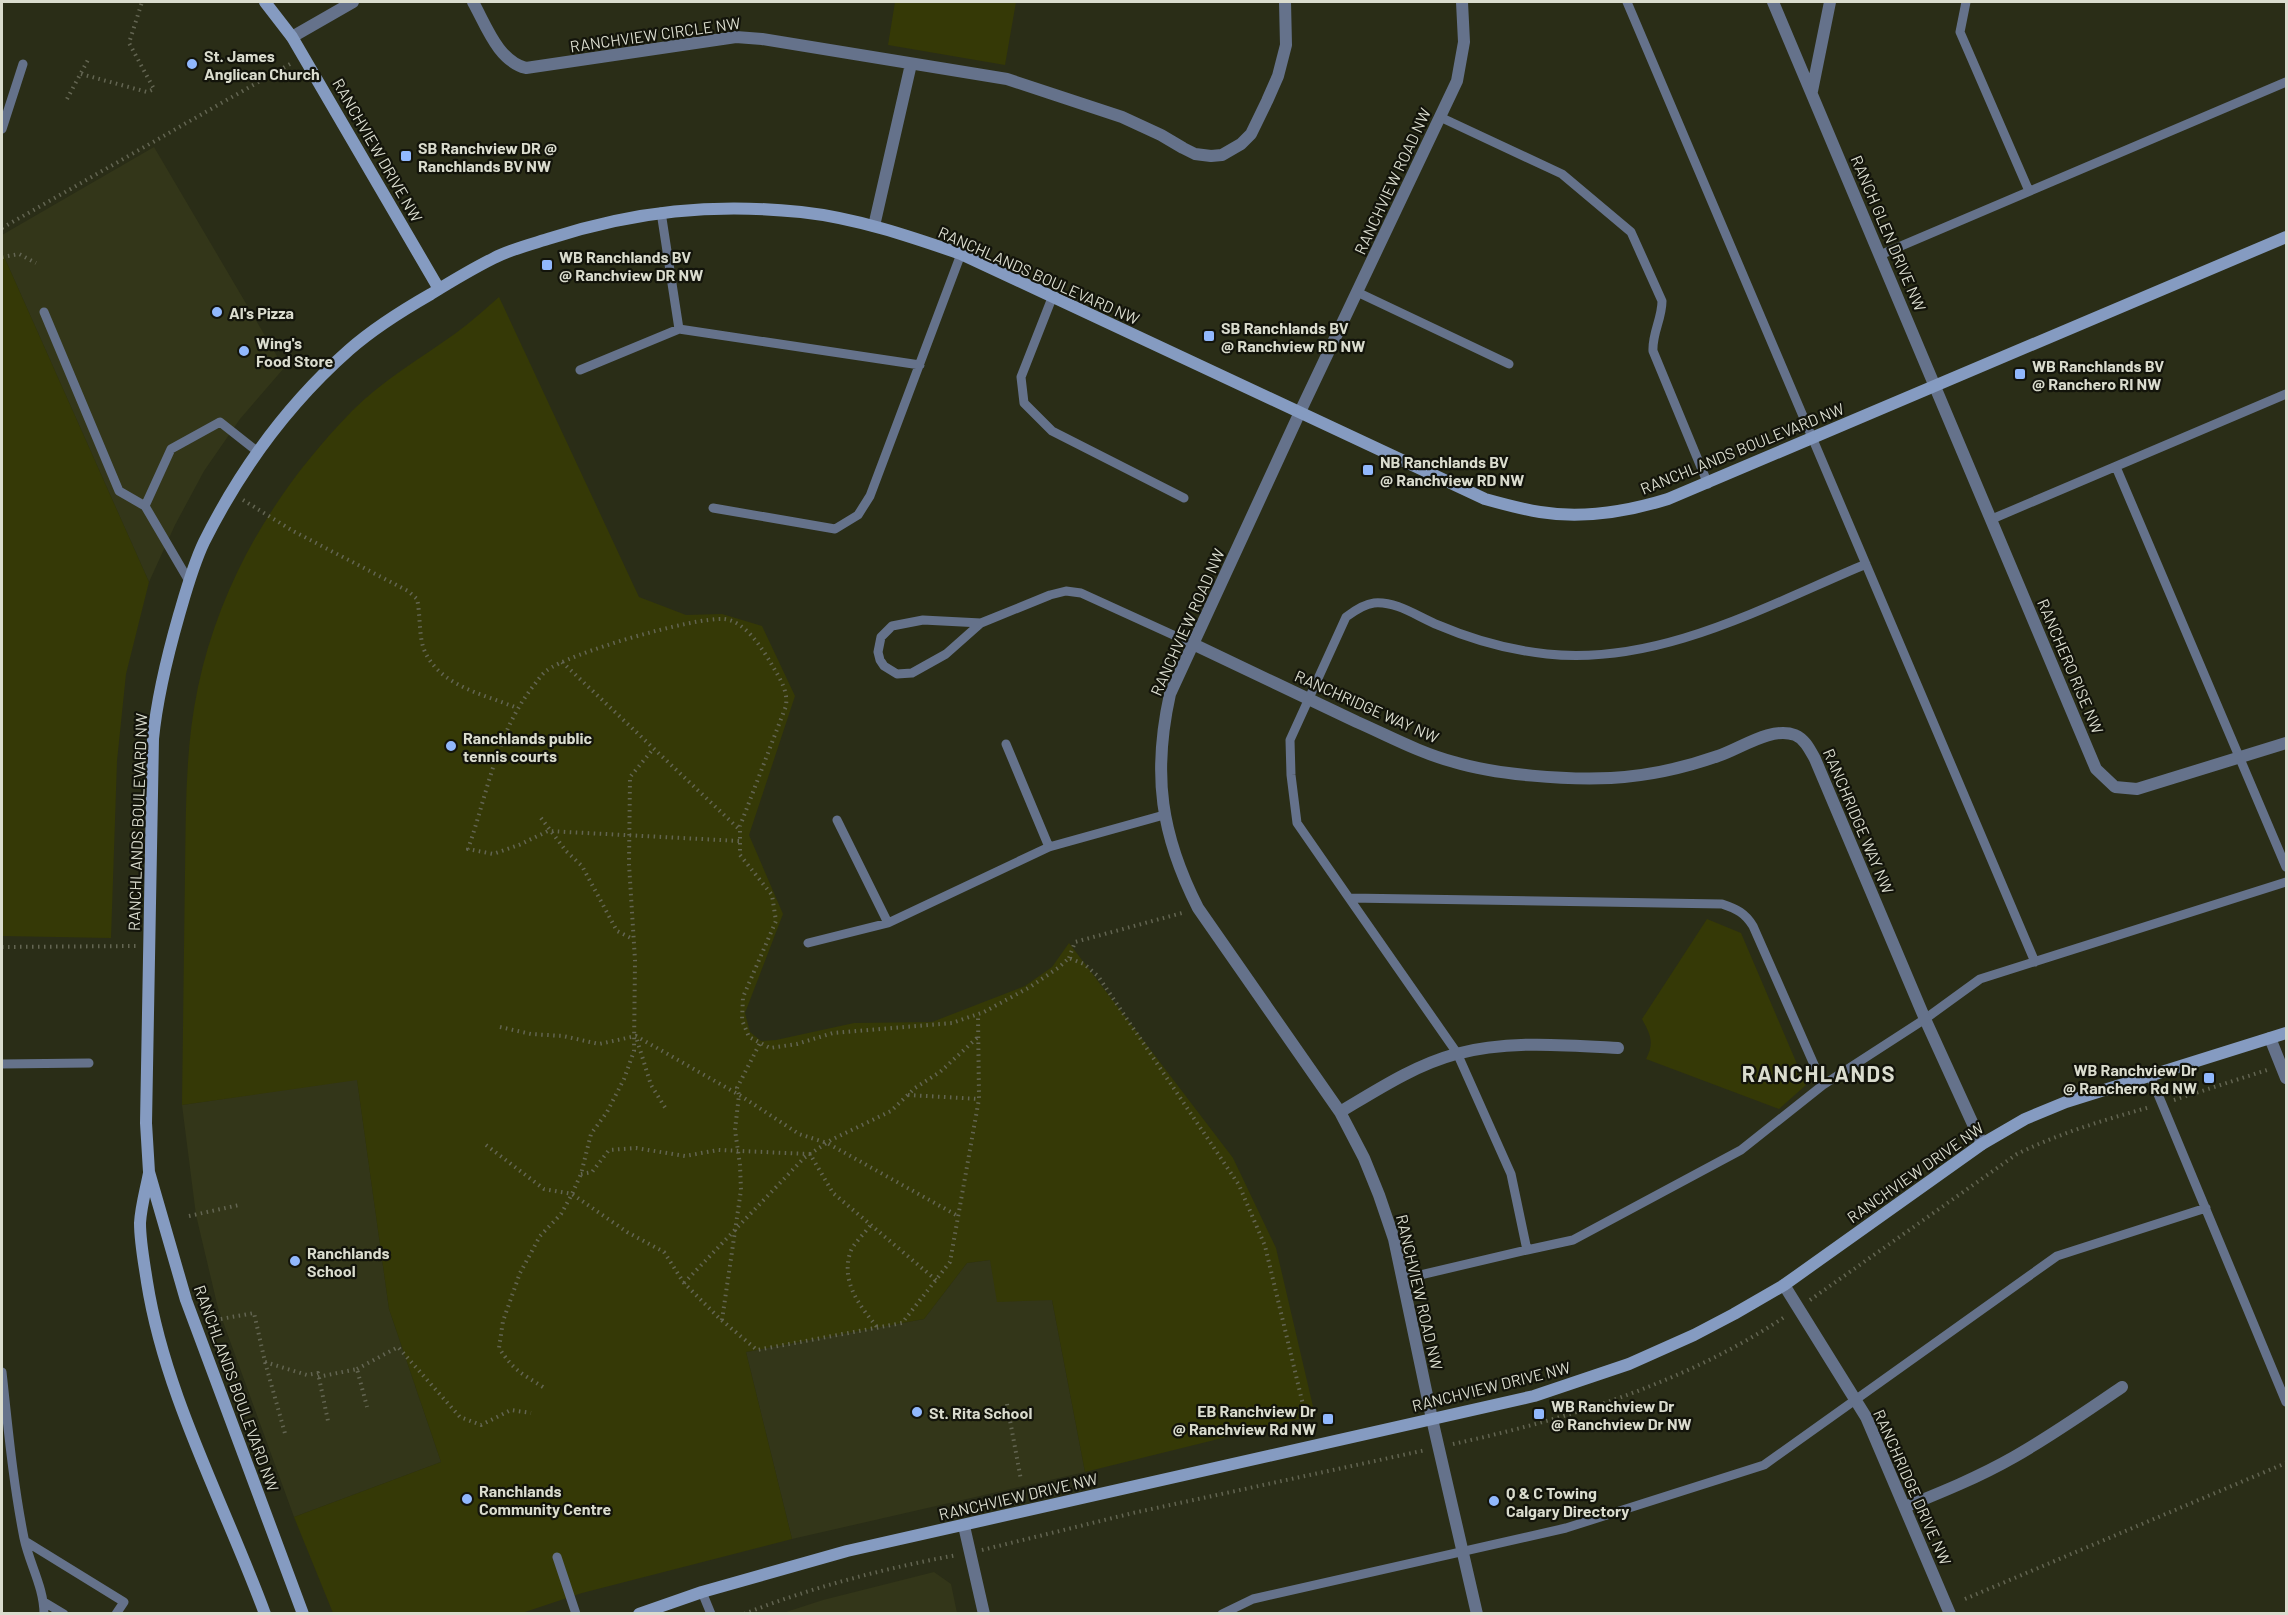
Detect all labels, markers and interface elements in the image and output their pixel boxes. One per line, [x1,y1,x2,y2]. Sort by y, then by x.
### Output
street label: RANCHVIEW CIRCLE NW [569,13,741,55]
place label: St. James Anglican Church [204,46,320,83]
marker: St. James Anglican Church [185,57,199,71]
street label: RANCHVIEW DRIVE NW [329,75,427,225]
street label: RANCHVIEW ROAD NW [1350,105,1434,257]
place label: SB Ranchview DR @ Ranchlands BV NW [418,138,557,175]
marker: SB Ranchview DR @ Ranchlands BV NW [399,149,413,163]
street label: RANCH GLEN DRIVE NW [1848,152,1930,314]
street label: RANCHLANDS BOULEVARD NW [935,222,1143,328]
place label: WB Ranchlands BV @ Ranchview DR NW [559,247,703,284]
marker: WB Ranchlands BV @ Ranchview DR NW [540,258,554,272]
place label: Al's Pizza [229,303,294,322]
marker: Al's Pizza [210,305,224,319]
place label: SB Ranchlands BV @ Ranchview RD NW [1221,318,1365,355]
marker: SB Ranchlands BV @ Ranchview RD NW [1202,329,1216,343]
place label: Wing's Food Store [256,333,333,370]
marker: Wing's Food Store [237,344,251,358]
place label: WB Ranchlands BV @ Ranchero RI NW [2032,356,2164,393]
marker: WB Ranchlands BV @ Ranchero RI NW [2013,367,2027,381]
street label: RANCHLANDS BOULEVARD NW [1637,398,1847,498]
place label: NB Ranchlands BV @ Ranchview RD NW [1380,452,1524,489]
marker: NB Ranchlands BV @ Ranchview RD NW [1361,463,1375,477]
street label: RANCHVIEW ROAD NW [1146,545,1228,699]
street label: RANCHERO RISE NW [2034,596,2108,736]
street label: RANCHRIDGE WAY NW [1292,666,1442,746]
street label: RANCHLANDS BOULEVARD NW [124,713,150,931]
place label: Ranchlands public tennis courts [463,728,593,765]
marker: Ranchlands public tennis courts [444,739,458,753]
street label: RANCHRIDGE WAY NW [1820,746,1898,896]
district label: RANCHLANDS [1742,1060,1896,1086]
place label: WB Ranchview Dr @ Ranchero Rd NW [2063,1060,2197,1097]
marker: WB Ranchview Dr @ Ranchero Rd NW [2202,1071,2216,1085]
street label: RANCHVIEW DRIVE NW [1843,1118,1987,1226]
street label: RANCHVIEW ROAD NW [1393,1212,1447,1372]
place label: Ranchlands School [307,1243,389,1280]
marker: Ranchlands School [288,1254,302,1268]
street label: RANCHLANDS BOULEVARD NW [191,1282,283,1494]
street label: RANCHVIEW DRIVE NW [1410,1357,1572,1415]
place label: WB Ranchview Dr @ Ranchview Dr NW [1551,1396,1692,1433]
place label: EB Ranchview Dr @ Ranchview Rd NW [1173,1401,1316,1438]
place label: St. Rita School [929,1403,1032,1422]
marker: St. Rita School [910,1405,924,1419]
street label: RANCHRIDGE DRIVE NW [1870,1406,1956,1568]
marker: WB Ranchview Dr @ Ranchview Dr NW [1532,1407,1546,1421]
marker: EB Ranchview Dr @ Ranchview Rd NW [1321,1412,1335,1426]
street label: RANCHVIEW DRIVE NW [937,1468,1099,1524]
place label: Ranchlands Community Centre [479,1481,611,1518]
place label: Q & C Towing Calgary Directory [1506,1483,1629,1520]
marker: Ranchlands Community Centre [460,1492,474,1506]
marker: Q & C Towing Calgary Directory [1487,1494,1501,1508]

